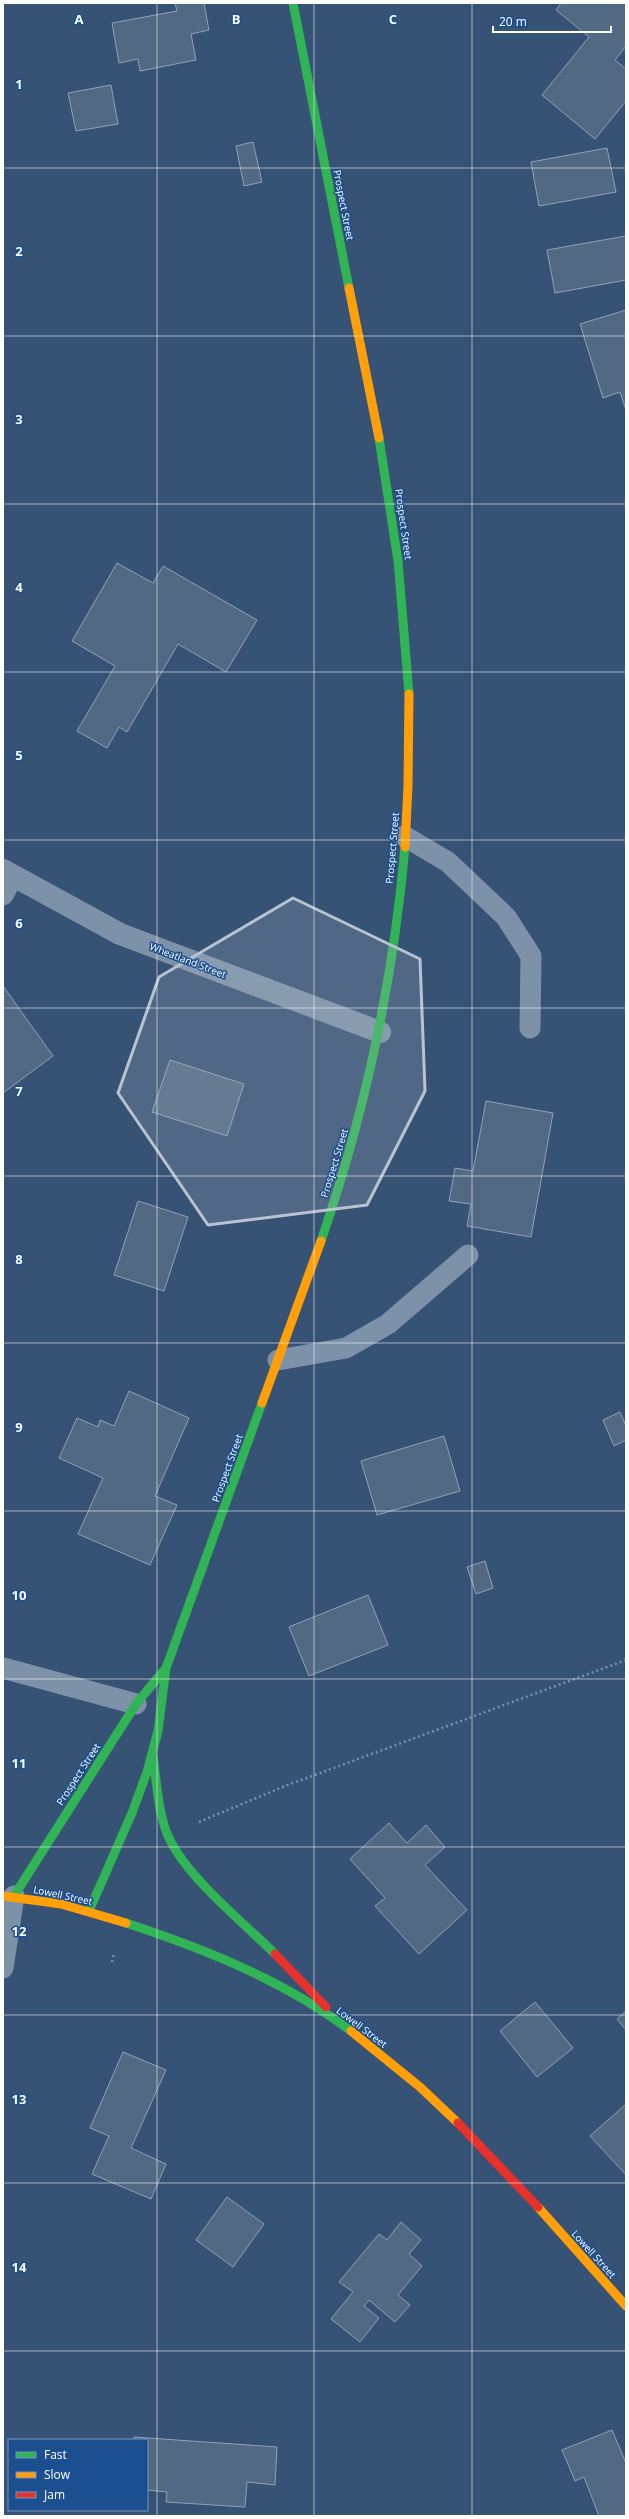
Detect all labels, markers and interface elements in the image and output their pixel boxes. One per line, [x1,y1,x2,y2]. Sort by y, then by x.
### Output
scale bar [493,8,611,34]
text: A [75,10,84,28]
text: B [232,10,241,28]
text: C [389,10,397,28]
text: 20 m [499,13,527,30]
text: 1 [15,75,23,93]
street label: Prospect Street [330,169,358,242]
text: 2 [15,242,23,260]
text: 3 [15,410,23,428]
street label: Prospect Street [392,488,416,561]
text: 4 [15,578,23,596]
text: 5 [15,746,23,764]
street label: Prospect Street [382,811,402,884]
text: 6 [15,914,23,932]
street label: Wheatland Street [148,939,229,981]
text: 7 [15,1082,23,1100]
street label: Prospect Street [317,1126,351,1199]
text: 8 [15,1250,23,1268]
text: 9 [15,1418,23,1436]
street label: Prospect Street [208,1432,246,1504]
text: 10 [12,1586,26,1604]
street label: Prospect Street [53,1740,104,1808]
text: 11 [12,1754,26,1772]
street label: Lowell Street [32,1882,94,1908]
text: 12 [12,1922,27,1940]
street label: Lowell Street [334,2003,391,2051]
text: 13 [12,2090,26,2108]
street label: Lowell Street [569,2227,620,2281]
text: 14 [12,2258,27,2276]
legend [8,2439,148,2511]
text: Fast [44,2446,67,2463]
text: Slow [44,2466,71,2483]
text: Jam [43,2486,65,2503]

